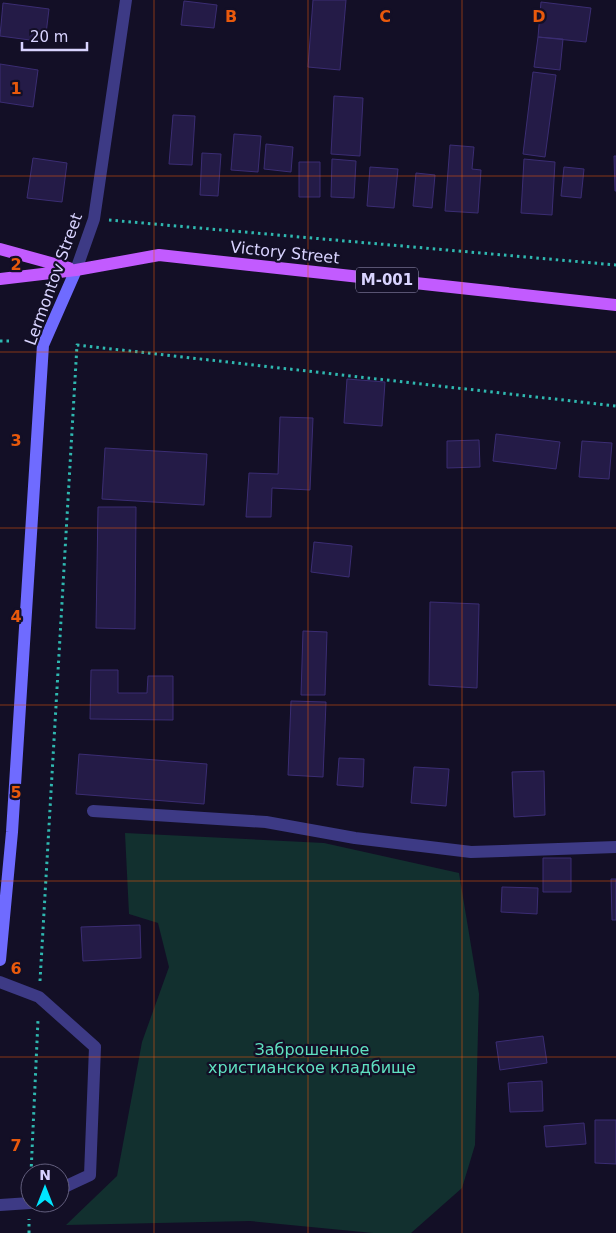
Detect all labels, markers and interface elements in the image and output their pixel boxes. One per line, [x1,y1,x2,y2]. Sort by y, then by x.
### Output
text: B [225,7,237,26]
text: C [379,7,391,26]
text: D [532,7,546,26]
scale bar [22,20,88,52]
text: 20 m [30,28,68,46]
text: 1 [10,79,22,98]
street label: Lermontov Street [21,210,86,348]
street label: Victory Street [229,237,340,268]
text: 2 [10,255,22,274]
road number: М-001 [356,268,418,292]
text: 3 [10,431,22,450]
text: 4 [10,607,22,626]
text: 5 [10,783,22,802]
text: 6 [10,959,22,978]
park label: Заброшенное христианское кладбище [208,1040,416,1077]
text: 7 [10,1136,22,1155]
north arrow [20,1163,70,1213]
text: N [39,1167,51,1183]

